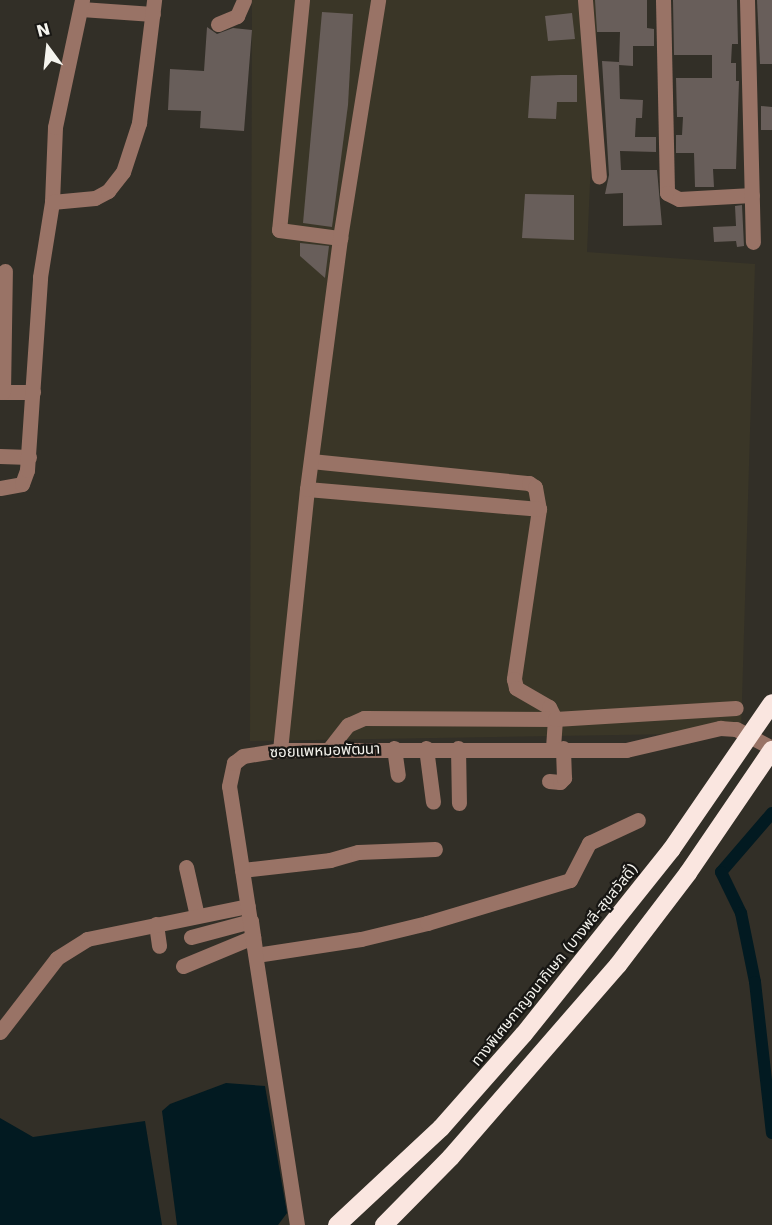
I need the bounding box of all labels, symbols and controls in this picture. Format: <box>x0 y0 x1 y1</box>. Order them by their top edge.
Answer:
north arrow <box>18 18 78 78</box>
text: N <box>34 19 52 41</box>
street label: ซอยแพหมอพัฒนา <box>270 740 380 762</box>
street label: ทางพิเศษกาญจนาภิเษก (บางพลี-สุขสวัสดิ์) <box>468 860 642 1070</box>

